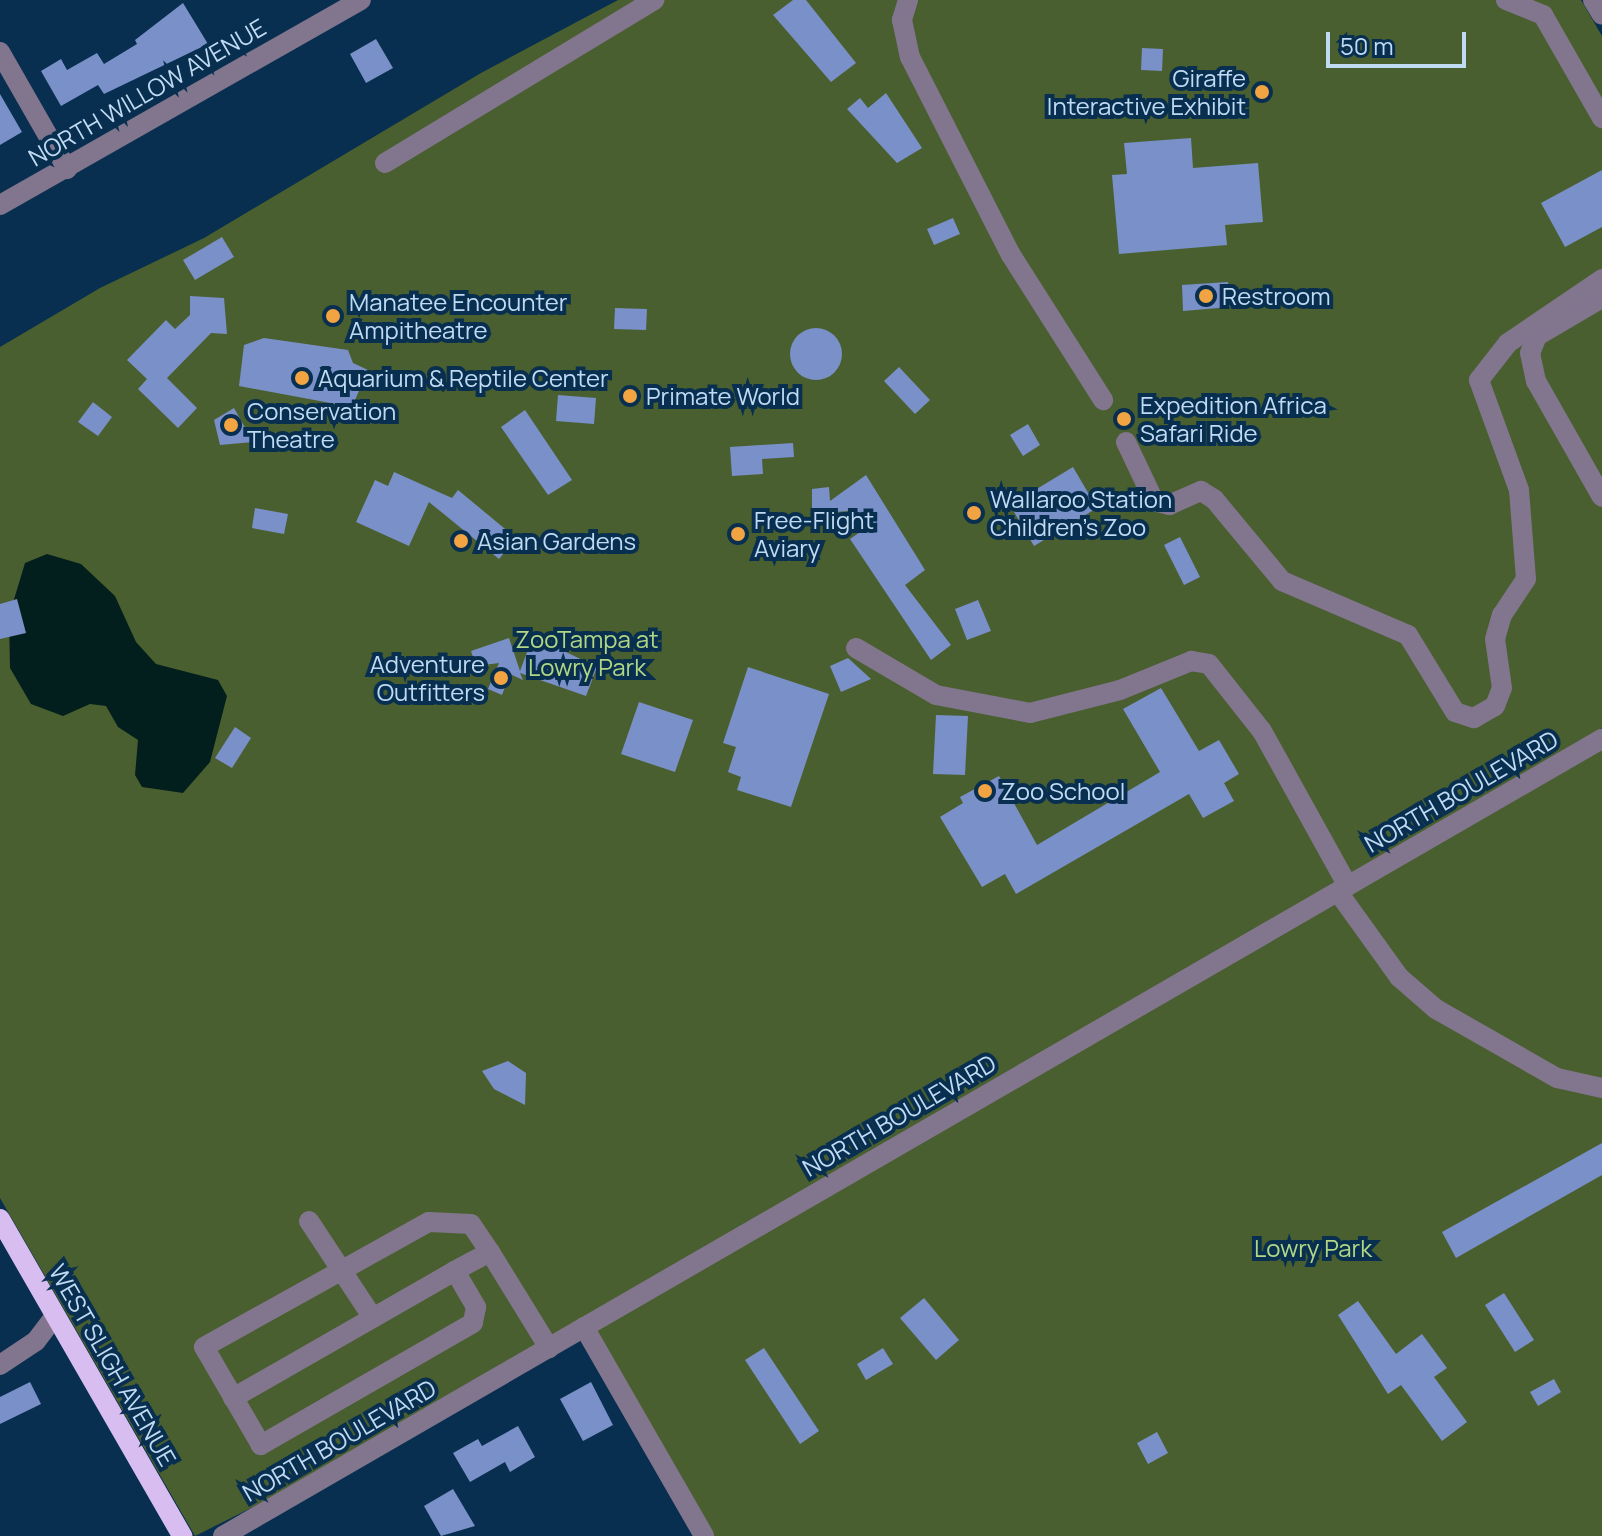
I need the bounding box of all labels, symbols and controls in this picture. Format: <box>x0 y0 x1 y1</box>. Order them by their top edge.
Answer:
street label: NORTH WILLOW AVENUE <box>23 12 271 172</box>
scale bar <box>1330 16 1470 66</box>
text: 50 m <box>1340 29 1394 62</box>
place label: Giraffe Interactive Exhibit <box>1047 64 1246 120</box>
marker: Giraffe Interactive Exhibit <box>1253 83 1271 101</box>
place label: Restroom <box>1222 282 1331 310</box>
marker: Restroom <box>1197 287 1215 305</box>
place label: Manatee Encounter Ampitheatre <box>349 288 567 344</box>
marker: Manatee Encounter Ampitheatre <box>324 307 342 325</box>
place label: Aquarium & Reptile Center <box>318 364 609 392</box>
marker: Aquarium & Reptile Center <box>293 369 311 387</box>
place label: Primate World <box>646 382 800 410</box>
marker: Primate World <box>621 387 639 405</box>
place label: Expedition Africa Safari Ride <box>1140 391 1327 447</box>
place label: Conservation Theatre <box>247 397 396 453</box>
marker: Expedition Africa Safari Ride <box>1115 410 1133 428</box>
marker: Conservation Theatre <box>222 416 240 434</box>
place label: Wallaroo Station Children's Zoo <box>990 485 1172 541</box>
marker: Wallaroo Station Children's Zoo <box>965 504 983 522</box>
place label: Free-Flight Aviary <box>754 506 874 562</box>
marker: Free-Flight Aviary <box>729 525 747 543</box>
place label: Asian Gardens <box>477 527 636 555</box>
marker: Asian Gardens <box>452 532 470 550</box>
park label: ZooTampa at Lowry Park <box>515 625 659 681</box>
place label: Adventure Outfitters <box>370 650 485 706</box>
marker: Adventure Outfitters <box>492 669 510 687</box>
street label: NORTH BOULEVARD <box>1359 724 1563 858</box>
place label: Zoo School <box>1001 777 1125 805</box>
marker: Zoo School <box>976 782 994 800</box>
street label: NORTH BOULEVARD <box>797 1048 1001 1182</box>
park label: Lowry Park <box>1254 1234 1372 1262</box>
street label: WEST SLIGH AVENUE <box>43 1259 183 1471</box>
street label: NORTH BOULEVARD <box>237 1373 441 1507</box>

